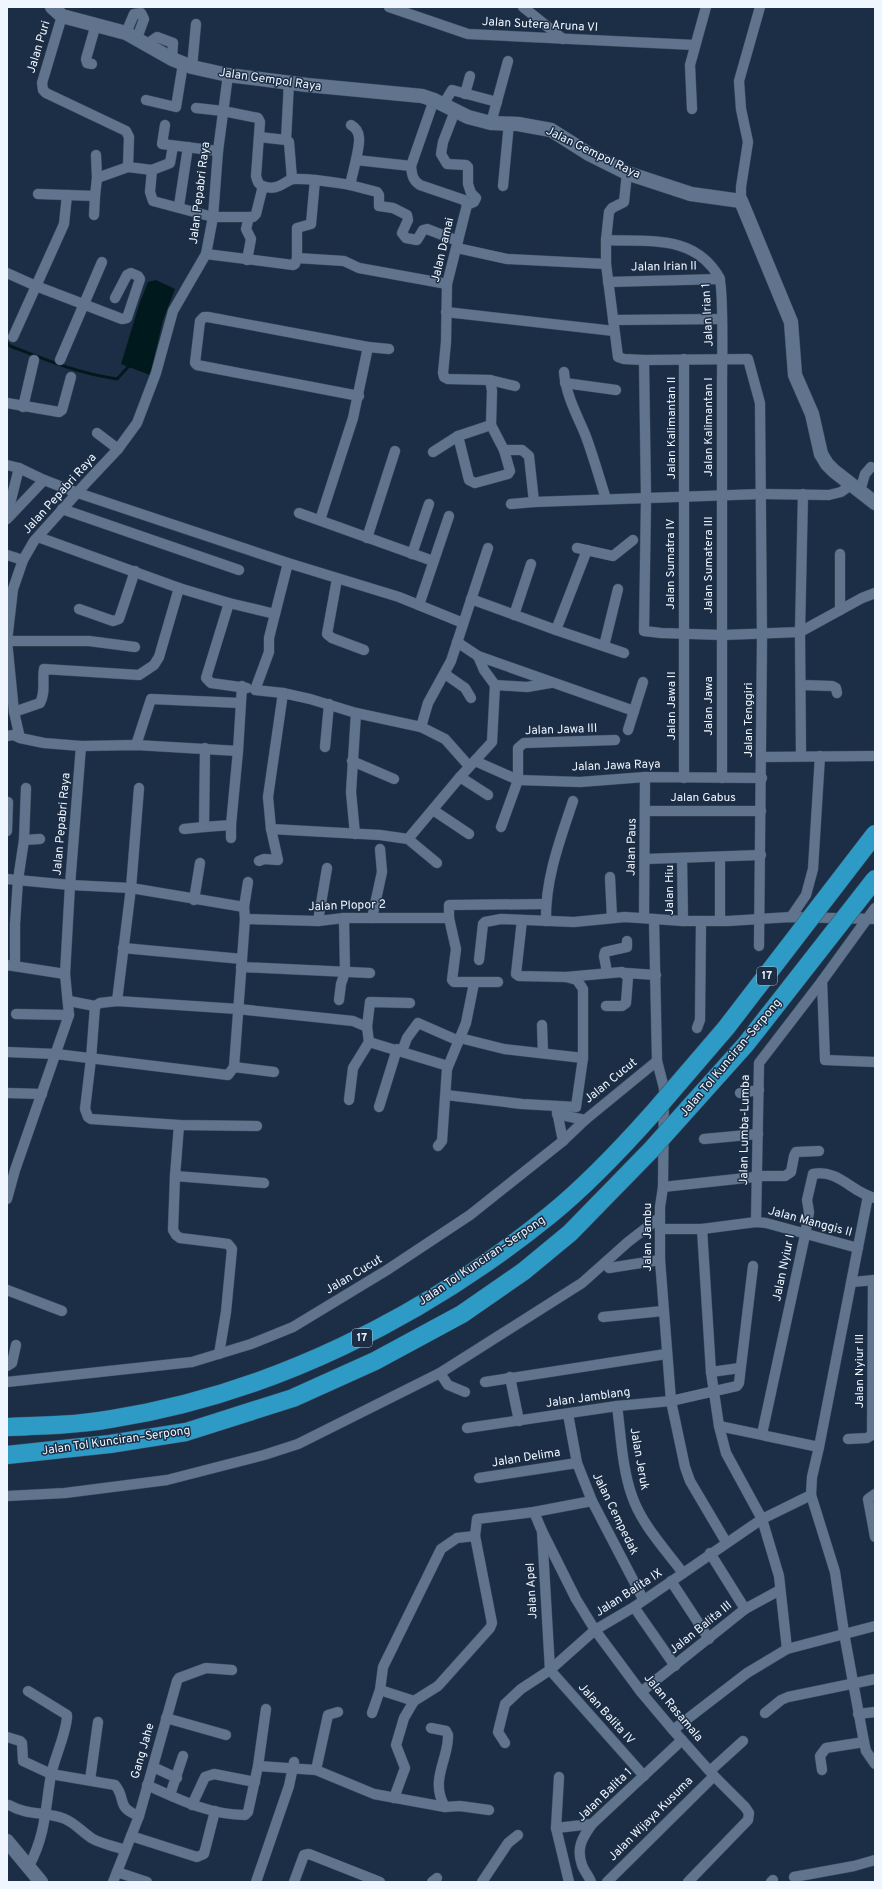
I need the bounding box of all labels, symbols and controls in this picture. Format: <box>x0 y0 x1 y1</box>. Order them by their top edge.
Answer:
street label: Jalan Sutera Aruna VI <box>482 14 598 36</box>
street label: Jalan Puri <box>23 19 55 75</box>
street label: Jalan Gempol Raya <box>218 65 322 95</box>
street label: Jalan Gempol Raya <box>543 123 643 183</box>
street label: Jalan Pepabri Raya <box>186 141 214 245</box>
street label: Jalan Damai <box>428 216 458 284</box>
street label: Jalan Irian II <box>631 258 697 276</box>
street label: Jalan Irian 1 <box>698 283 718 347</box>
street label: Jalan Kalimantan II <box>664 377 680 479</box>
street label: Jalan Kalimantan I <box>701 377 717 477</box>
street label: Jalan Pepabri Raya <box>20 450 100 538</box>
street label: Jalan Sumatera III <box>701 516 717 614</box>
street label: Jalan Sumatra IV <box>663 518 679 610</box>
street label: Jalan Jawa II <box>664 671 680 741</box>
street label: Jalan Jawa <box>701 676 717 736</box>
street label: Jalan Tenggiri <box>741 682 757 758</box>
street label: Jalan Jawa III <box>525 721 597 739</box>
street label: Jalan Jawa Raya <box>571 756 661 776</box>
street label: Jalan Pepabri Raya <box>50 772 74 876</box>
street label: Jalan Gabus <box>670 790 736 806</box>
street label: Jalan Paus <box>623 818 641 876</box>
street label: Jalan Hiu <box>662 865 678 915</box>
street label: Jalan Plopor 2 <box>308 897 386 915</box>
road number: 17 <box>757 967 777 985</box>
street label: Jalan Tol Kunciran–Serpong <box>677 995 785 1121</box>
street label: Jalan Cucut <box>581 1055 641 1107</box>
street label: Jalan Lumba-Lumba <box>736 1075 754 1185</box>
street label: Jalan Jambu <box>640 1203 656 1271</box>
street label: Jalan Manggis II <box>766 1203 854 1241</box>
street label: Jalan Tol Kunciran–Serpong <box>415 1212 549 1310</box>
street label: Jalan Nyiur I <box>769 1233 799 1303</box>
street label: Jalan Cucut <box>323 1252 385 1298</box>
road number: 17 <box>352 1329 372 1347</box>
street label: Jalan Nyiur III <box>852 1334 868 1408</box>
street label: Jalan Jamblang <box>545 1384 631 1412</box>
street label: Jalan Tol Kunciran–Serpong <box>41 1423 191 1459</box>
street label: Jalan Jeruk <box>626 1427 652 1491</box>
street label: Jalan Delima <box>491 1445 561 1471</box>
street label: Jalan Cempedak <box>588 1470 642 1558</box>
street label: Jalan Apel <box>523 1562 541 1620</box>
street label: Jalan Balita IX <box>592 1565 666 1621</box>
street label: Jalan Balita III <box>666 1598 736 1658</box>
street label: Jalan Rasamala <box>640 1671 706 1745</box>
street label: Jalan Balita IV <box>574 1680 638 1748</box>
street label: Gang Jahe <box>127 1721 159 1781</box>
street label: Jalan Balita 1 <box>574 1765 636 1825</box>
street label: Jalan Wijaya Kusuma <box>605 1773 697 1865</box>

